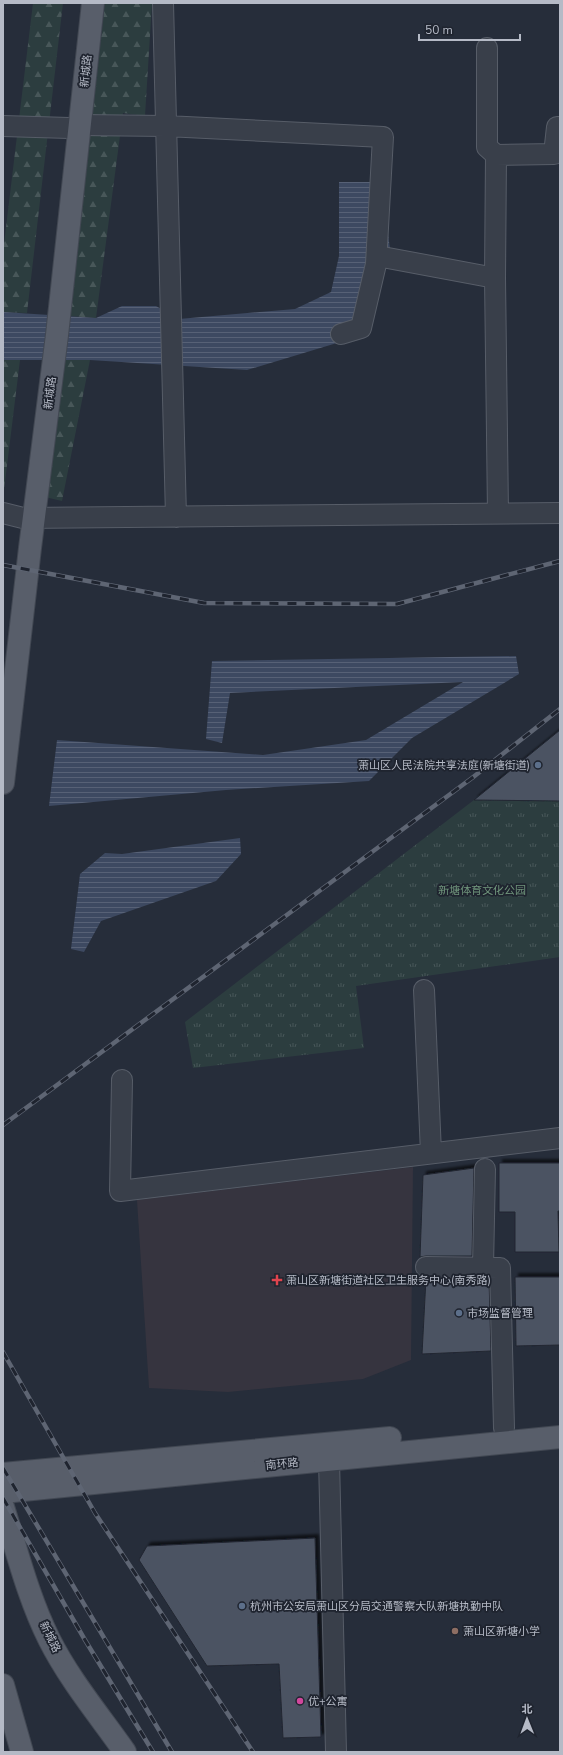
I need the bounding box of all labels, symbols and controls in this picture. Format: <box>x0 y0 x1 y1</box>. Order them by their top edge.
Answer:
scale bar <box>419 16 520 42</box>
text: 50 m <box>425 22 453 38</box>
street label: 新城路 <box>77 54 95 88</box>
street label: 新城路 <box>41 376 59 410</box>
place label: 萧山区人民法院共享法庭(新塘街道) <box>358 758 530 773</box>
marker: 萧山区人民法院共享法庭(新塘街道) <box>533 760 543 770</box>
park label: 新塘体育文化公园 <box>438 883 526 898</box>
place label: 萧山区新塘街道社区卫生服务中心(南秀路) <box>286 1273 491 1288</box>
marker: 萧山区新塘街道社区卫生服务中心(南秀路) <box>271 1274 283 1286</box>
place label: 市场监督管理 <box>467 1306 533 1321</box>
marker: 市场监督管理 <box>454 1308 464 1318</box>
street label: 南环路 <box>265 1455 299 1473</box>
place label: 杭州市公安局萧山区分局交通警察大队新塘执勤中队 <box>250 1599 503 1614</box>
marker: 杭州市公安局萧山区分局交通警察大队新塘执勤中队 <box>237 1601 247 1611</box>
street label: 新城路 <box>36 1619 64 1655</box>
place label: 萧山区新塘小学 <box>463 1624 540 1639</box>
marker: 萧山区新塘小学 <box>450 1626 460 1636</box>
place label: 优+公寓 <box>308 1694 348 1709</box>
marker: 优+公寓 <box>295 1696 305 1706</box>
north arrow <box>507 1699 547 1739</box>
text: 北 <box>521 1702 532 1717</box>

